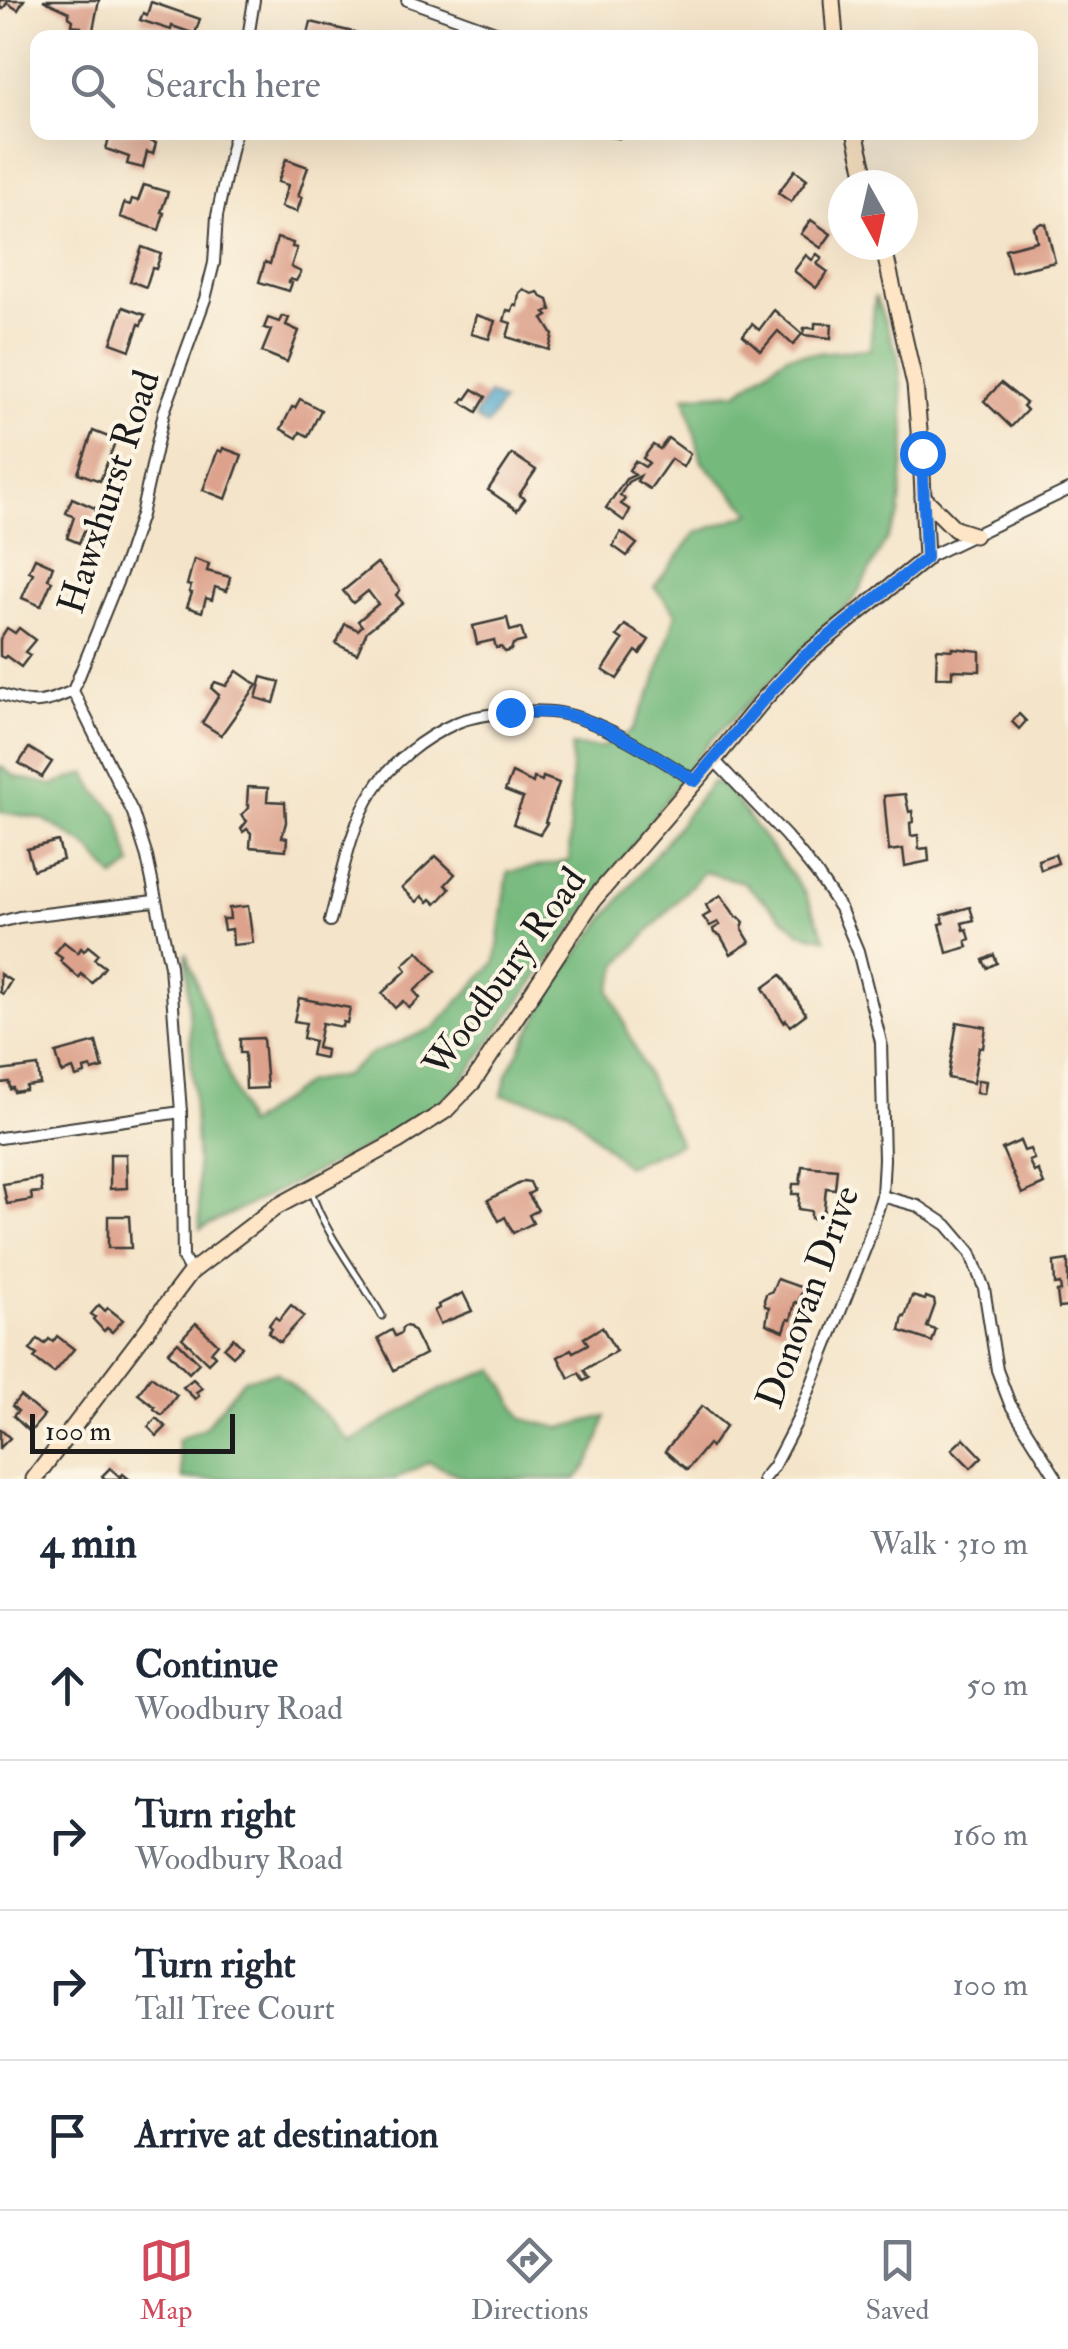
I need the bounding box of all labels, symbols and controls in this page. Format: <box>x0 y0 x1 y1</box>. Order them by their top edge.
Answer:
search box <box>30 30 1038 140</box>
icon: search <box>65 58 120 113</box>
text: Search here <box>145 61 321 109</box>
north arrow <box>828 170 918 260</box>
street label: Hawxhurst Road <box>47 364 171 620</box>
route start <box>900 431 946 477</box>
route end <box>488 690 534 736</box>
street label: Woodbury Road <box>412 858 597 1087</box>
street label: Donovan Drive <box>746 1179 870 1415</box>
scale bar <box>30 1409 235 1454</box>
text: 100 m <box>45 1414 111 1449</box>
text: 4 min <box>40 1518 137 1570</box>
text: Walk · 310 m <box>870 1524 1028 1564</box>
text: Continue <box>135 1641 278 1689</box>
icon: ahead <box>40 1658 95 1713</box>
text: 50 m <box>966 1665 1028 1705</box>
text: Woodbury Road <box>135 1689 343 1729</box>
text: Turn right <box>135 1791 296 1839</box>
icon: right <box>40 1808 95 1863</box>
text: 160 m <box>953 1815 1028 1855</box>
text: Woodbury Road <box>135 1839 343 1879</box>
text: Turn right <box>135 1941 296 1989</box>
icon: right <box>40 1958 95 2013</box>
text: 100 m <box>952 1965 1028 2005</box>
text: Tall Tree Court <box>135 1989 335 2029</box>
icon: arrive <box>40 2108 95 2163</box>
text: Arrive at destination <box>135 2111 439 2159</box>
tab: Map <box>139 2233 194 2328</box>
tab: Directions <box>471 2233 588 2328</box>
tab: Saved <box>865 2233 929 2328</box>

